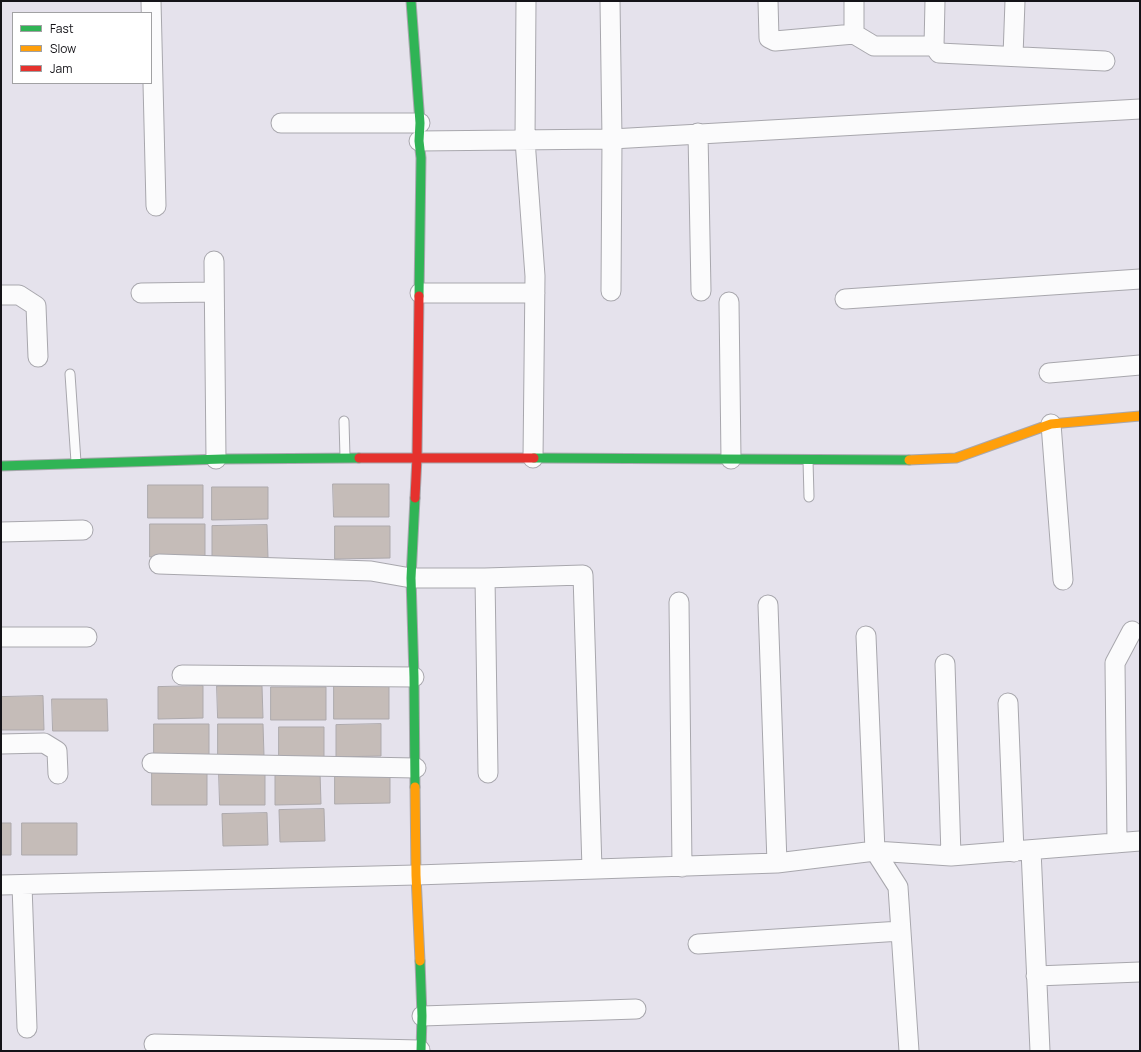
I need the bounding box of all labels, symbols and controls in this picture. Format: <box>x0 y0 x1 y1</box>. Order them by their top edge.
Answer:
legend <box>12 12 152 84</box>
text: Fast <box>50 20 74 37</box>
text: Slow <box>50 40 76 57</box>
text: Jam <box>50 60 72 77</box>

